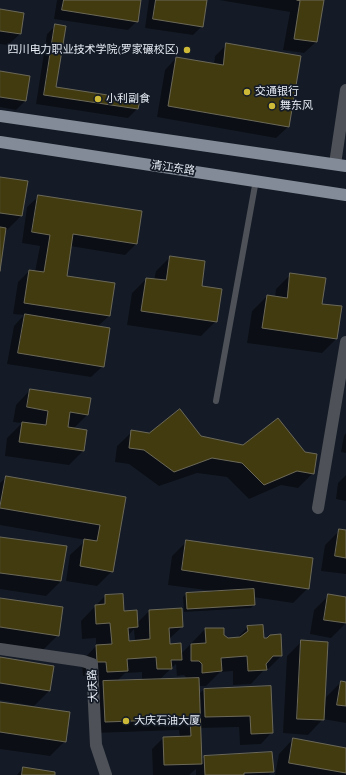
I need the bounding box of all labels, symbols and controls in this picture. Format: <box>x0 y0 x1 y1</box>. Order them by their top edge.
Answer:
place label: 四川电力职业技术学院(罗家碾校区) <box>7 43 179 57</box>
marker: 四川电力职业技术学院(罗家碾校区) <box>182 45 192 55</box>
place label: 交通银行 <box>255 85 299 99</box>
marker: 交通银行 <box>242 87 252 97</box>
place label: 小利副食 <box>106 92 150 106</box>
marker: 小利副食 <box>93 94 103 104</box>
place label: 舞东风 <box>280 99 313 113</box>
marker: 舞东风 <box>267 101 277 111</box>
street label: 清江东路 <box>150 158 196 178</box>
street label: 大庆路 <box>86 669 100 703</box>
place label: 大庆石油大厦 <box>134 714 200 728</box>
marker: 大庆石油大厦 <box>121 716 131 726</box>

